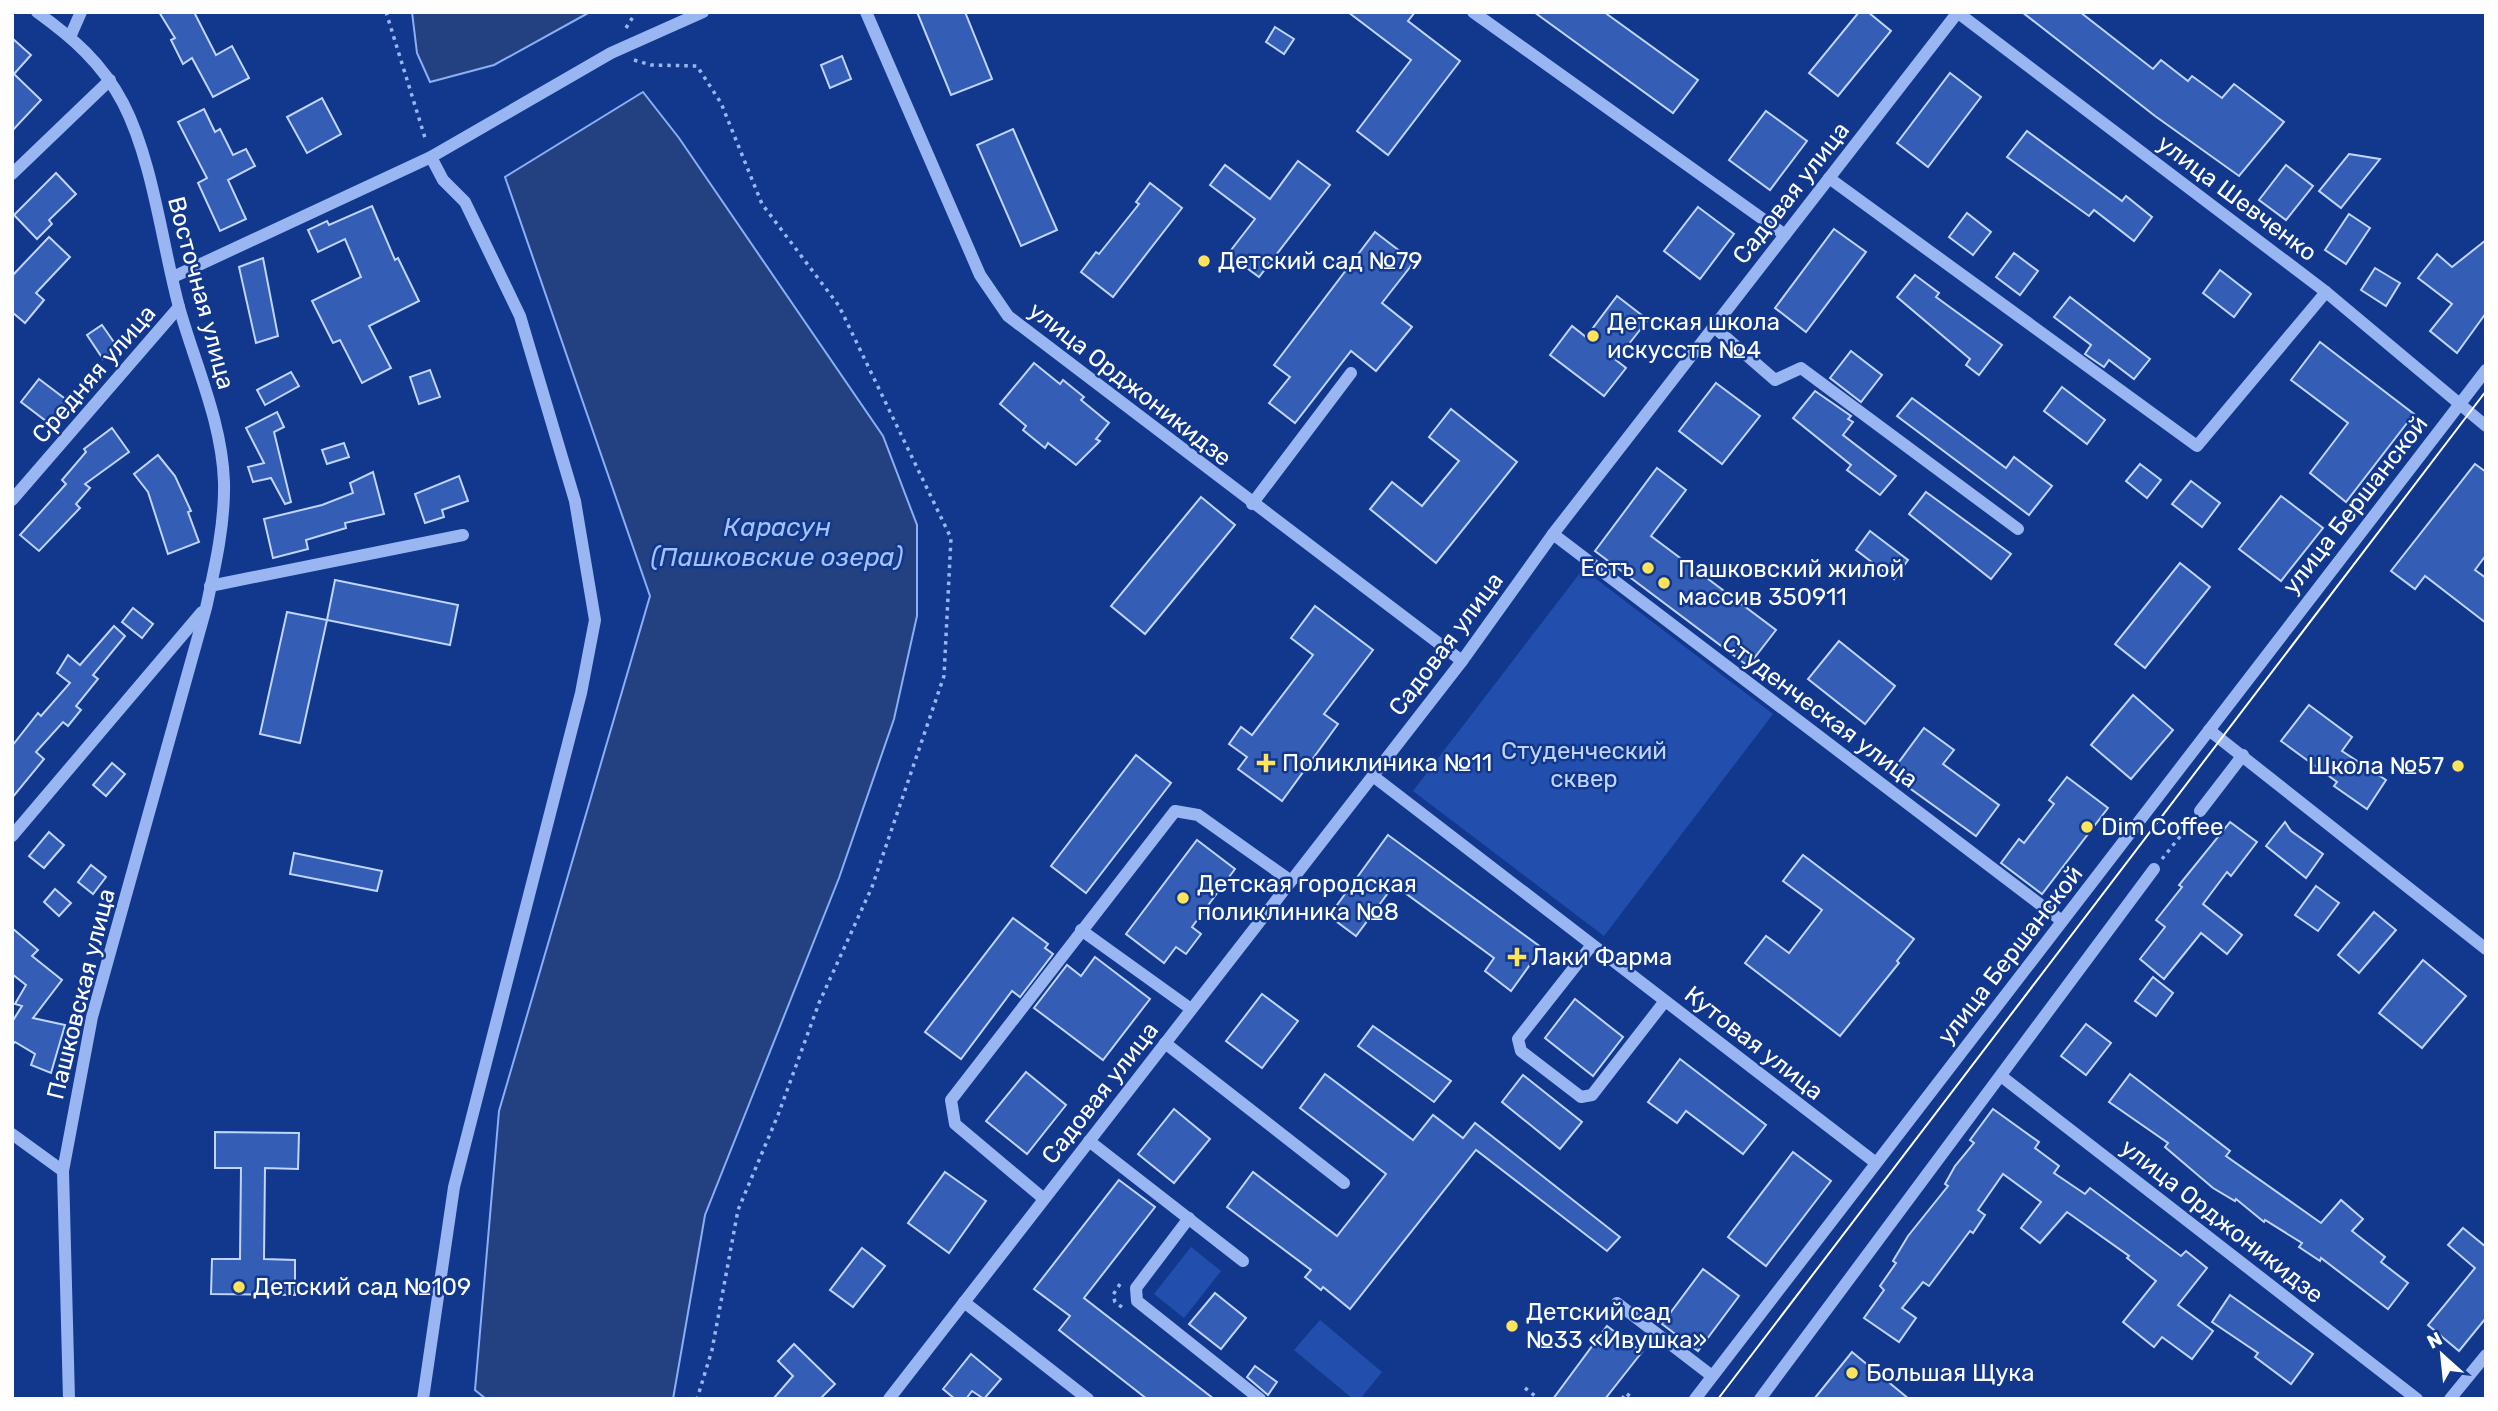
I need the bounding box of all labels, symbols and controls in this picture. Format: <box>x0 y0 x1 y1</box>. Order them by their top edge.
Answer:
street label: Садовая улица <box>1727 117 1855 269</box>
street label: улица Шевченко <box>2152 129 2322 267</box>
street label: Восточная улица <box>162 194 240 392</box>
place label: Детский сад №79 <box>1218 247 1423 275</box>
marker: Детский сад №79 <box>1196 253 1212 269</box>
street label: улица Орджоникидзе <box>1023 296 1237 472</box>
street label: Средняя улица <box>26 299 162 449</box>
place label: Детская школа искусств №4 <box>1607 308 1780 364</box>
marker: Детская школа искусств №4 <box>1585 328 1601 344</box>
street label: улица Бершанской <box>2277 410 2433 600</box>
water label: Карасун (Пашковские озера) <box>651 512 904 573</box>
place label: Естъ <box>1580 554 1634 582</box>
place label: Пашковский жилой массив 350911 <box>1678 555 1904 611</box>
marker: Естъ <box>1640 560 1656 576</box>
street label: Садовая улица <box>1383 567 1509 721</box>
marker: Пашковский жилой массив 350911 <box>1656 575 1672 591</box>
street label: Студенческая улица <box>1717 628 1923 794</box>
park label: Студенческий сквер <box>1501 737 1667 793</box>
place label: Поликлиника №11 <box>1282 749 1492 777</box>
place label: Школа №57 <box>2308 752 2444 780</box>
marker: Поликлиника №11 <box>1256 753 1276 773</box>
marker: Школа №57 <box>2450 758 2466 774</box>
place label: Dim Coffee <box>2101 813 2223 841</box>
marker: Dim Coffee <box>2079 819 2095 835</box>
street label: улица Бершанской <box>1932 860 2088 1050</box>
place label: Детская городская поликлиника №8 <box>1197 870 1417 926</box>
street label: Пашковская улица <box>41 886 121 1102</box>
marker: Детская городская поликлиника №8 <box>1175 890 1191 906</box>
place label: Лаки Фарма <box>1531 943 1672 971</box>
marker: Лаки Фарма <box>1509 949 1525 965</box>
street label: Кутовая улица <box>1679 980 1829 1106</box>
street label: Садовая улица <box>1036 1017 1164 1169</box>
street label: улица Орджоникидзе <box>2115 1133 2329 1309</box>
place label: Детский сад №109 <box>253 1273 471 1301</box>
marker: Детский сад №109 <box>231 1279 247 1295</box>
place label: Детский сад №33 «Ивушка» <box>1526 1298 1707 1354</box>
marker: Детский сад №33 «Ивушка» <box>1504 1318 1520 1334</box>
north arrow <box>2407 1320 2477 1390</box>
text: N <box>2423 1327 2446 1354</box>
place label: Большая Щука <box>1866 1359 2034 1387</box>
marker: Большая Щука <box>1844 1365 1860 1381</box>

